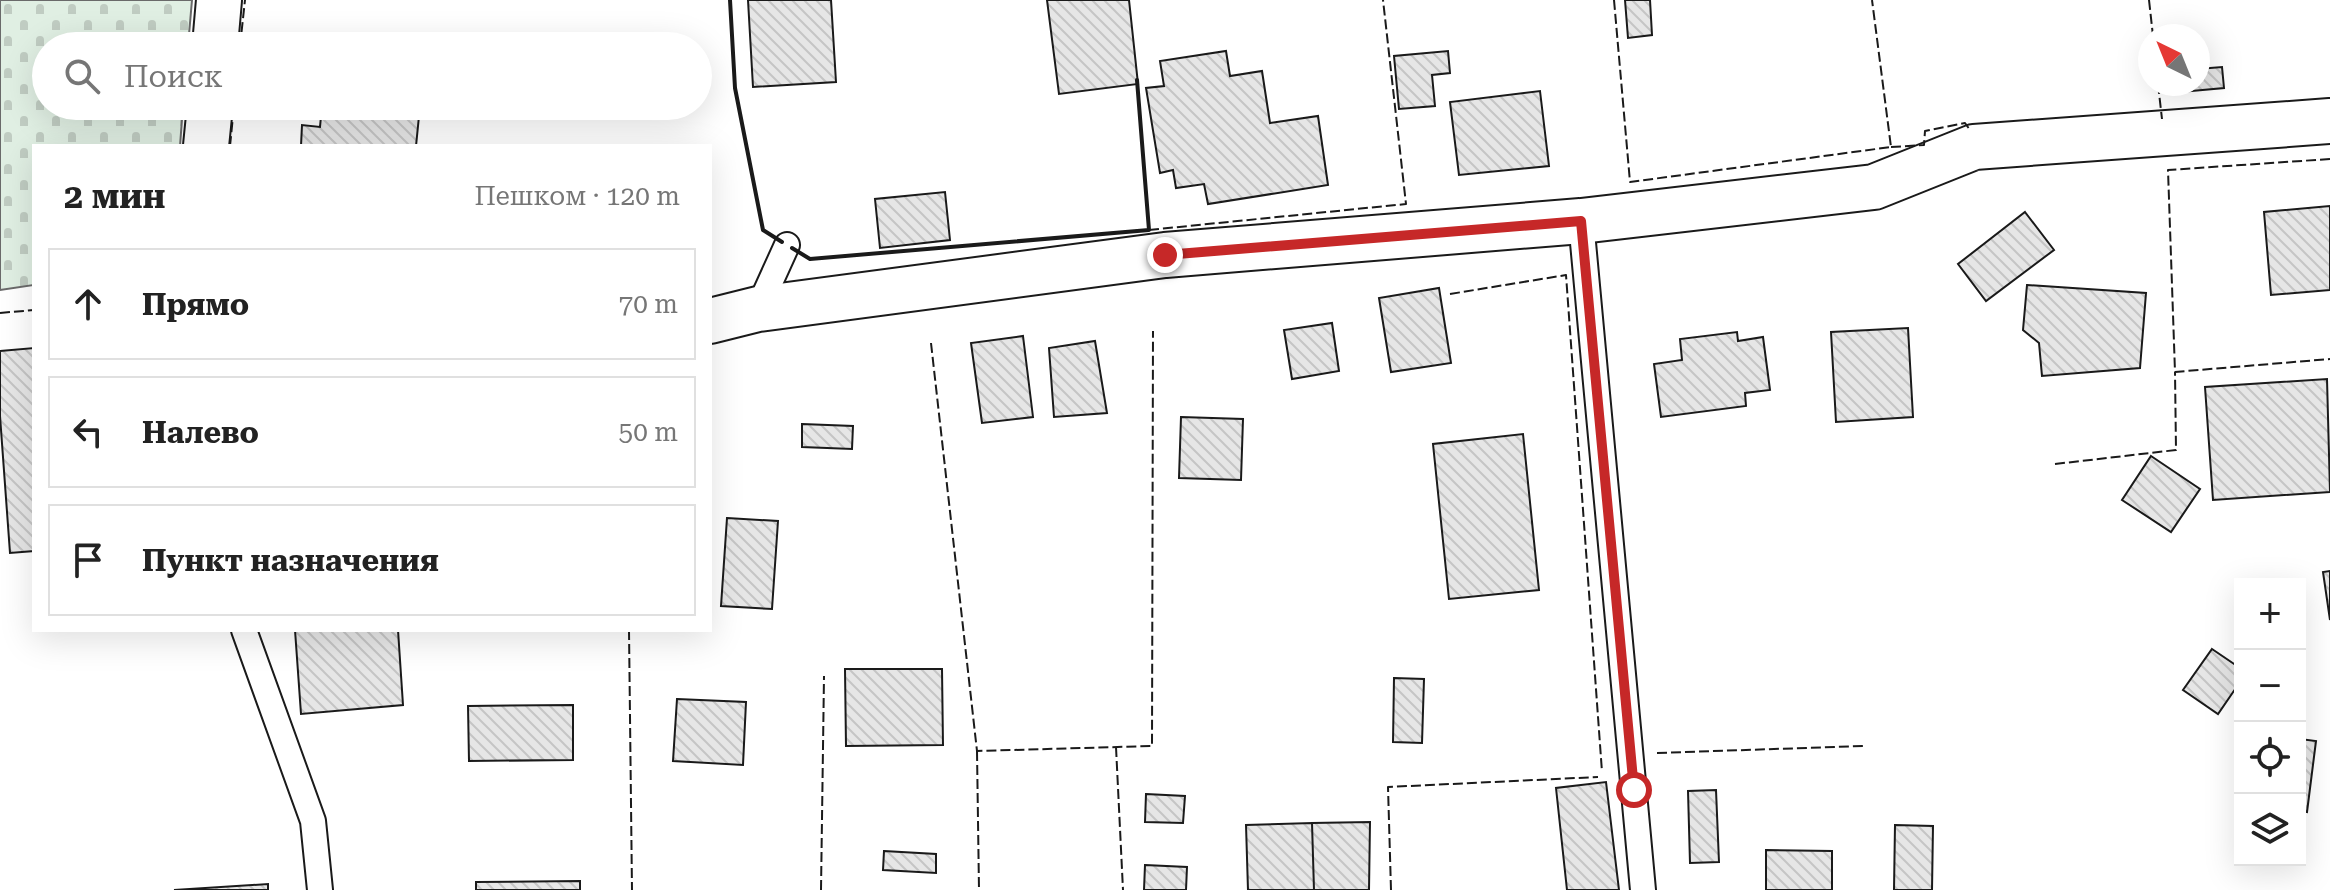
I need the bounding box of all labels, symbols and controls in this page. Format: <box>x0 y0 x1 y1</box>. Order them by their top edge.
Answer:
north arrow <box>2138 24 2210 96</box>
search box <box>32 32 712 120</box>
icon: search <box>60 54 104 98</box>
text: Поиск <box>124 59 223 94</box>
text: 2 мин <box>64 176 166 216</box>
text: Пешком · 120 m <box>474 181 680 211</box>
route end <box>1147 237 1183 273</box>
icon: ahead <box>66 282 110 326</box>
text: Прямо <box>142 287 249 322</box>
text: 70 m <box>619 289 678 319</box>
icon: left <box>66 410 110 454</box>
text: Налево <box>142 415 259 450</box>
text: 50 m <box>619 417 678 447</box>
icon: arrive <box>66 538 110 582</box>
text: Пункт назначения <box>142 543 439 578</box>
map controls <box>2234 578 2306 866</box>
button: + <box>2234 578 2306 650</box>
button: − <box>2234 650 2306 722</box>
button: locate <box>2234 722 2306 794</box>
route start <box>1616 772 1652 808</box>
button: layers <box>2234 794 2306 866</box>

